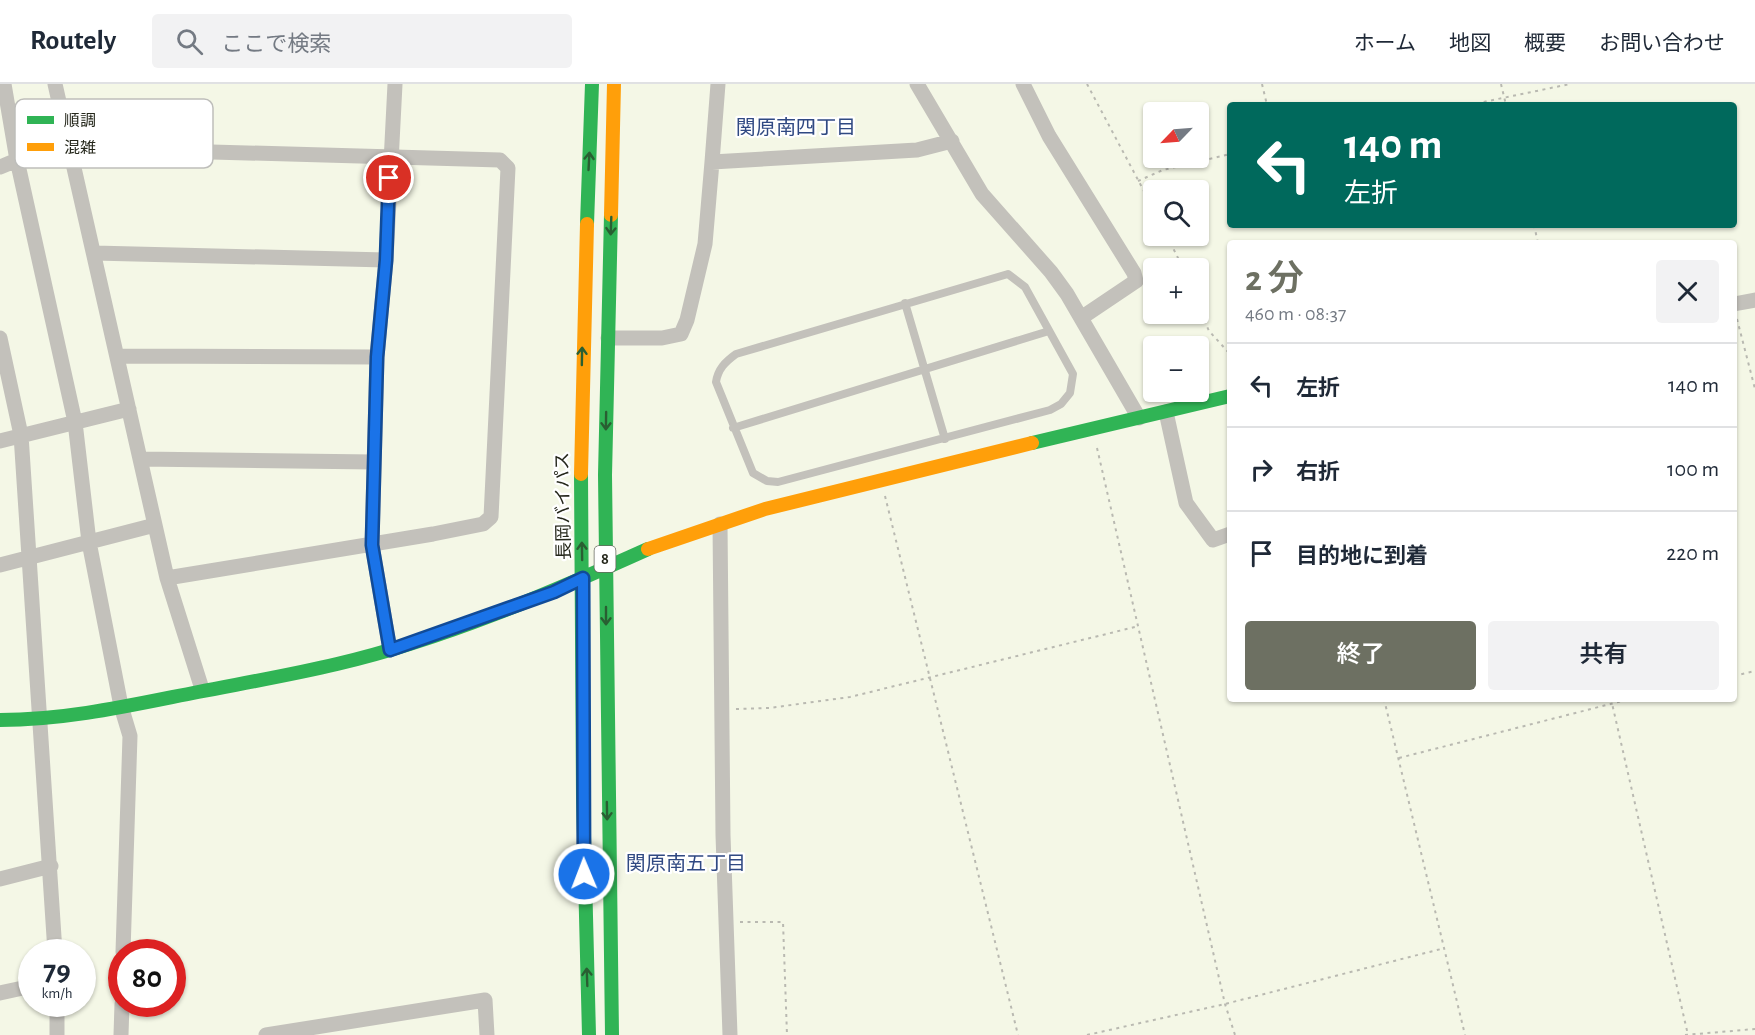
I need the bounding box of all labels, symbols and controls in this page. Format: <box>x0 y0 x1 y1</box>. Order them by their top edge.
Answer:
search box <box>152 14 572 68</box>
icon: search <box>173 25 206 58</box>
text: Routely <box>30 27 116 55</box>
text: ここで検索 <box>221 33 331 55</box>
text: ホーム <box>1354 33 1416 54</box>
text: 地図 <box>1449 33 1491 54</box>
text: 概要 <box>1524 33 1566 54</box>
text: お問い合わせ <box>1599 33 1725 54</box>
legend <box>15 99 213 168</box>
north arrow <box>1143 102 1209 168</box>
map controls <box>1143 102 1209 402</box>
text: 順調 <box>64 113 96 129</box>
district label: 関原南四丁目 <box>736 117 856 138</box>
text: 140 m <box>1344 124 1442 166</box>
icon: left <box>1245 126 1323 204</box>
text: 混雑 <box>64 139 96 156</box>
one-way arrow <box>583 151 594 171</box>
pin <box>363 152 414 203</box>
icon: arrive <box>372 161 405 194</box>
button: search <box>1143 180 1209 246</box>
text: 左折 <box>1344 180 1398 207</box>
one-way arrow <box>605 216 617 236</box>
button: + <box>1143 258 1209 324</box>
button: close <box>1656 260 1719 323</box>
text: 2 分 <box>1245 261 1303 297</box>
text: 460 m · 08:37 <box>1245 304 1346 324</box>
button: − <box>1143 336 1209 402</box>
one-way arrow <box>576 346 588 366</box>
icon: left <box>1245 369 1278 402</box>
text: 140 m <box>1668 374 1719 396</box>
text: 左折 <box>1296 377 1340 399</box>
one-way arrow <box>600 411 612 431</box>
street label: 長岡バイパス <box>553 452 574 560</box>
icon: right <box>1245 453 1278 486</box>
text: 100 m <box>1667 458 1719 480</box>
text: 右折 <box>1296 461 1340 483</box>
icon: arrive <box>1245 537 1278 570</box>
one-way arrow <box>576 541 588 561</box>
text: 220 m <box>1666 542 1719 564</box>
text: 目的地に到着 <box>1296 545 1428 567</box>
road number: 8 <box>594 546 616 572</box>
one-way arrow <box>600 606 612 626</box>
button: 終了 <box>1245 621 1476 690</box>
button: 共有 <box>1488 621 1719 690</box>
one-way arrow <box>602 801 613 821</box>
position arrow <box>552 842 616 906</box>
district label: 関原南五丁目 <box>626 853 746 874</box>
speed limit sign: 80 <box>108 939 186 1017</box>
text: 79 <box>43 956 71 986</box>
one-way arrow <box>581 967 592 987</box>
text: km/h <box>42 986 72 1001</box>

